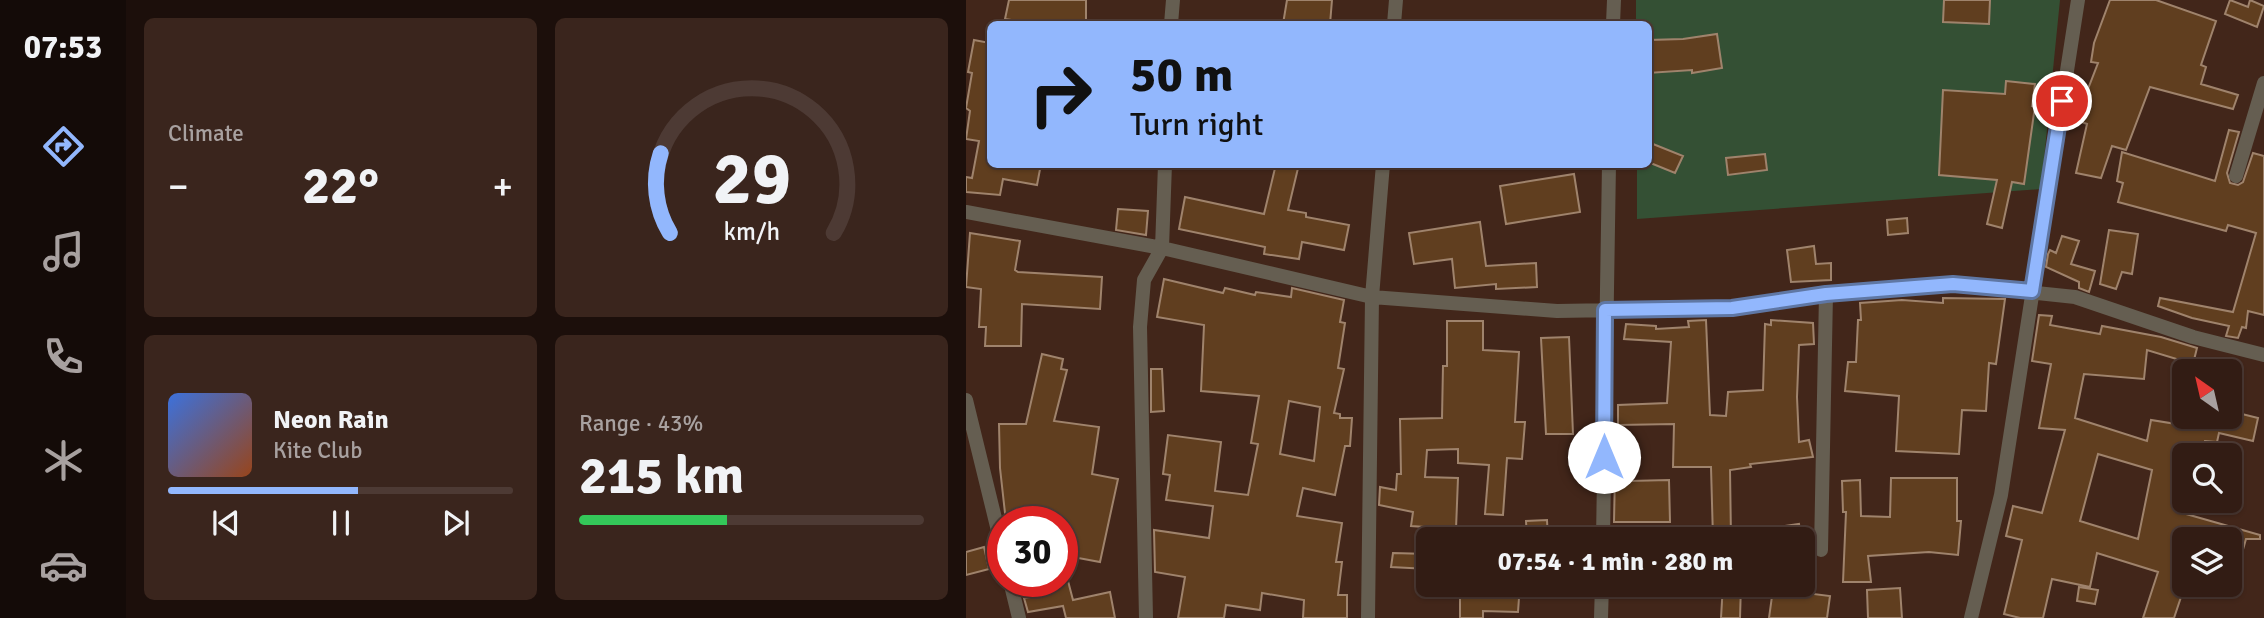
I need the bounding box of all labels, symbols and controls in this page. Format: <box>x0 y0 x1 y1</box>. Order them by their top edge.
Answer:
text: 07:53 <box>24 28 102 67</box>
text: 50 m <box>1130 45 1233 105</box>
icon: right <box>1015 49 1106 140</box>
pin <box>2032 71 2092 131</box>
icon: arrive <box>2043 82 2081 120</box>
text: Turn right <box>1130 105 1263 144</box>
text: Climate <box>168 119 244 148</box>
icon: directions <box>39 122 88 171</box>
text: 29 <box>712 136 791 225</box>
text: 22° <box>302 154 379 218</box>
text: − <box>168 163 189 210</box>
text: + <box>492 163 513 210</box>
text: km/h <box>723 216 780 247</box>
icon: music <box>39 227 88 276</box>
icon: phone <box>39 332 88 381</box>
north arrow <box>2172 359 2242 429</box>
map controls <box>2172 359 2242 597</box>
text: Neon Rain <box>273 404 389 436</box>
text: Range · 43% <box>579 409 703 438</box>
position arrow <box>1567 420 1641 494</box>
icon: climate <box>39 436 88 485</box>
text: Kite Club <box>273 436 362 465</box>
button: search <box>2172 443 2242 513</box>
text: 215 km <box>579 444 744 508</box>
icon: previous <box>207 504 245 542</box>
icon: pause <box>322 504 360 542</box>
icon: next <box>437 504 475 542</box>
speed limit sign: 30 <box>987 506 1078 597</box>
button: layers <box>2172 527 2242 597</box>
icon: car <box>39 541 88 590</box>
text: 07:54 · 1 min · 280 m <box>1498 546 1733 578</box>

